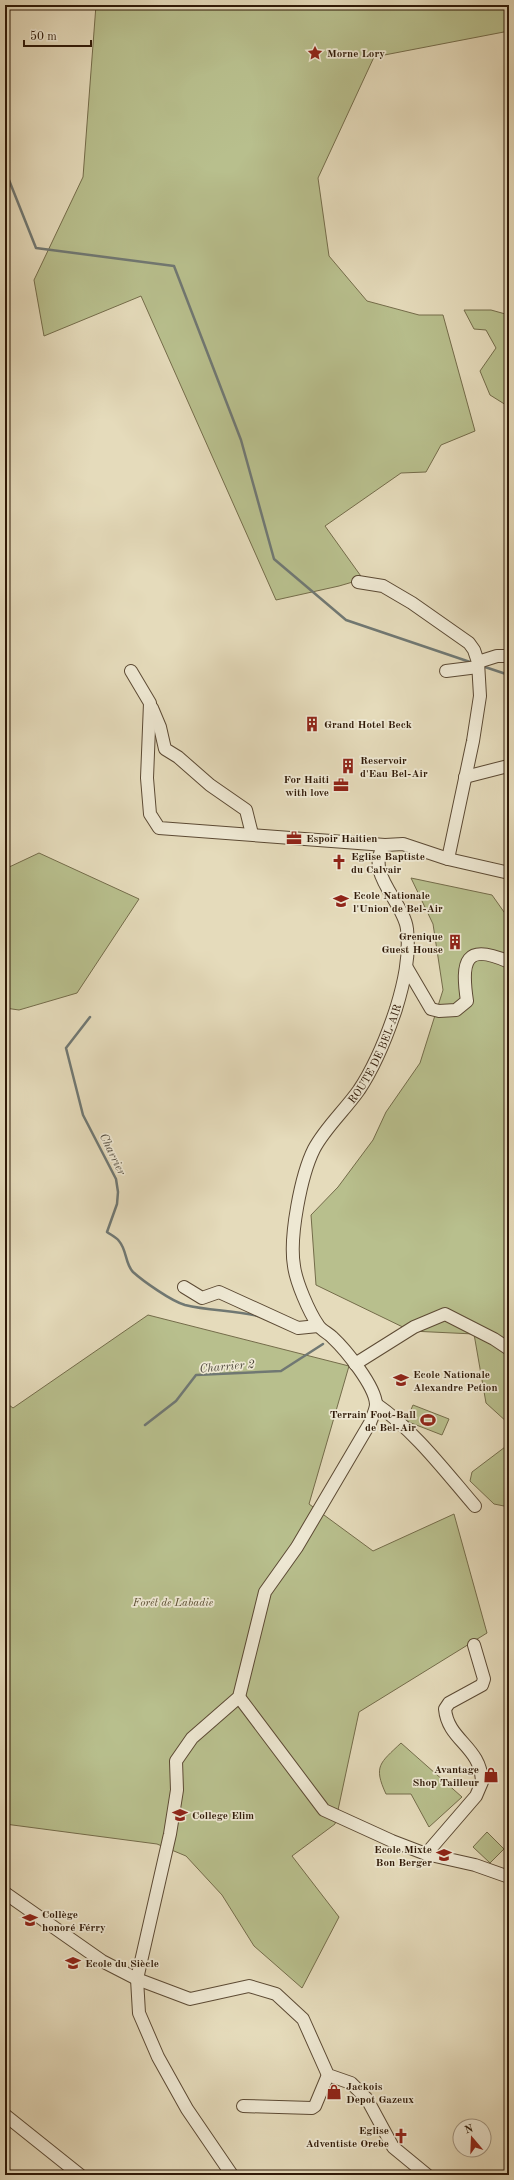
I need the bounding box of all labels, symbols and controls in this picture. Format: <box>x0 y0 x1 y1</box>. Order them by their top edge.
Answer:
scale bar <box>24 22 91 48</box>
text: 50 m <box>30 30 57 43</box>
place icon: Morne Lory <box>306 44 324 62</box>
place label: Morne Lory <box>327 49 385 60</box>
building icon: Grand Hotel Beck <box>303 715 321 733</box>
place label: Grand Hotel Beck <box>324 720 412 731</box>
place label: Reservoir d'Eau Bel-Air <box>360 756 428 780</box>
building icon: Reservoir d'Eau Bel-Air <box>339 757 357 775</box>
place label: For Haiti with love <box>284 775 329 799</box>
office icon: For Haiti with love <box>332 776 350 794</box>
office icon: Espoir Haitien <box>285 829 303 847</box>
place label: Espoir Haitien <box>306 834 377 845</box>
place label: Eglise Baptiste du Calvair <box>351 852 425 876</box>
church icon: Eglise Baptiste du Calvair <box>330 853 348 871</box>
place label: Ecole Nationale l'Union de Bel-Air <box>353 891 443 915</box>
school or university icon: Ecole Nationale l'Union de Bel-Air <box>332 892 350 910</box>
place label: Grenique Guest House <box>381 932 443 956</box>
building icon: Grenique Guest House <box>446 933 464 951</box>
street label: ROUTE DE BEL-AIR <box>347 1003 404 1106</box>
water label: Charrier <box>97 1132 128 1178</box>
water label: Charrier 2 <box>199 1359 255 1375</box>
place label: Ecole Nationale Alexandre Petion <box>413 1370 498 1394</box>
school or university icon: Ecole Nationale Alexandre Petion <box>392 1371 410 1389</box>
place label: Terrain Foot-Ball de Bel-Air <box>330 1410 417 1434</box>
sports icon: Terrain Foot-Ball de Bel-Air <box>419 1411 437 1429</box>
park label: Forêt de Labadie <box>132 1598 214 1609</box>
place label: Avantage Shop Tailleur <box>412 1765 479 1789</box>
shop icon: Avantage Shop Tailleur <box>482 1766 500 1784</box>
school or university icon: College Elim <box>171 1806 189 1824</box>
place label: College Elim <box>192 1811 254 1822</box>
place label: Ecole Mixte Bon Berger <box>374 1845 432 1869</box>
school or university icon: Ecole Mixte Bon Berger <box>435 1846 453 1864</box>
place label: Collège honoré Férry <box>42 1910 106 1934</box>
school or university icon: Collège honoré Férry <box>21 1911 39 1929</box>
school or university icon: Ecole du Siècle <box>64 1954 82 1972</box>
place label: Ecole du Siècle <box>85 1959 159 1970</box>
place label: Jackois Depot Gazeux <box>346 2082 414 2106</box>
shop icon: Jackois Depot Gazeux <box>325 2083 343 2101</box>
north arrow <box>452 2118 492 2158</box>
text: N <box>463 2123 476 2137</box>
place label: Eglise Adventiste Orebe <box>306 2126 389 2150</box>
church icon: Eglise Adventiste Orebe <box>392 2127 410 2145</box>

